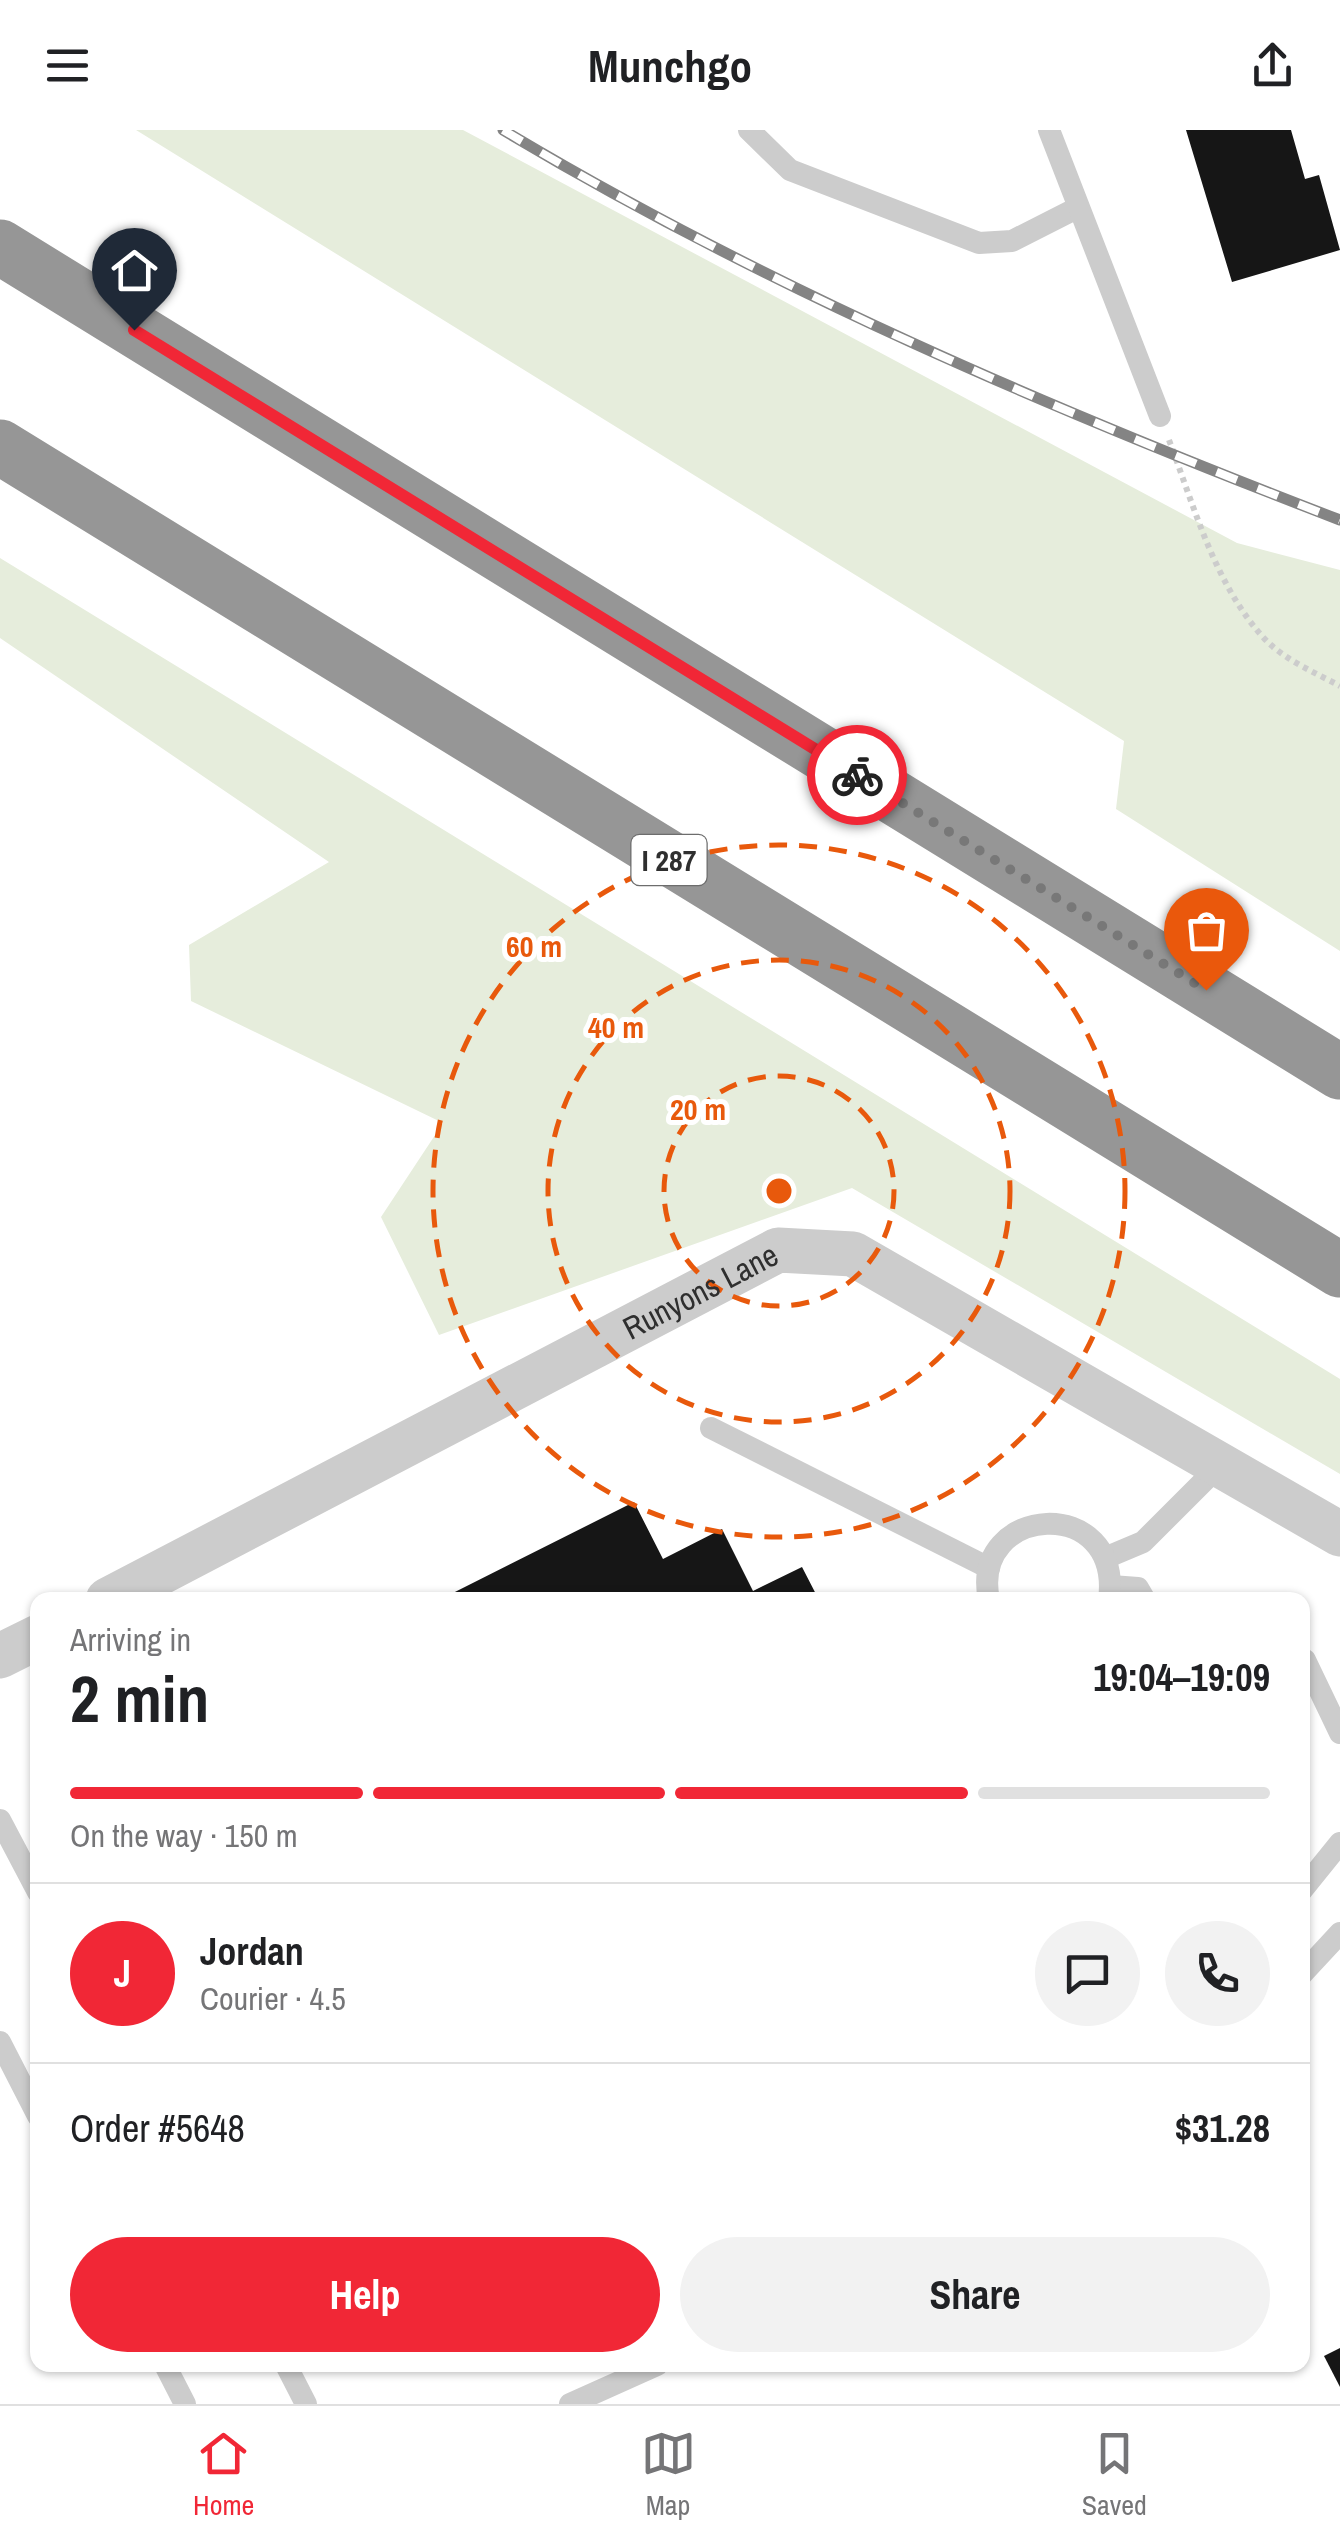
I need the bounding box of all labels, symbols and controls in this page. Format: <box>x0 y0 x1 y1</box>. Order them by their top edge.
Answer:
text: Munchgo <box>588 35 752 96</box>
icon: menu <box>40 38 95 93</box>
icon: share <box>1245 38 1300 93</box>
pin <box>92 228 177 331</box>
icon: home <box>107 243 162 298</box>
courier <box>807 725 907 825</box>
icon: bike <box>830 748 885 803</box>
road number: I 287 <box>632 835 706 885</box>
pin <box>1164 888 1249 991</box>
icon: bag <box>1179 903 1234 958</box>
text: 60 m <box>506 926 562 966</box>
text: 40 m <box>588 1007 644 1047</box>
text: 20 m <box>670 1089 726 1129</box>
centre of rings <box>761 1173 797 1209</box>
street label: Runyons Lane <box>615 1232 785 1349</box>
text: Arriving in <box>70 1618 191 1661</box>
text: 19:04–19:09 <box>1093 1652 1270 1703</box>
text: 2 min <box>70 1655 209 1742</box>
text: On the way · 150 m <box>70 1814 298 1857</box>
button: chat <box>1035 1921 1140 2026</box>
button: phone <box>1165 1921 1270 2026</box>
text: Jordan <box>200 1926 304 1977</box>
text: J <box>114 1948 131 1999</box>
text: Courier · 4.5 <box>200 1977 346 2020</box>
text: Order #5648 <box>70 2103 245 2154</box>
text: $31.28 <box>1175 2103 1270 2154</box>
button: Help <box>70 2237 660 2352</box>
button: Share <box>680 2237 1270 2352</box>
tab: Home <box>193 2426 254 2524</box>
tab: Map <box>641 2426 696 2524</box>
tab: Saved <box>1082 2426 1147 2524</box>

